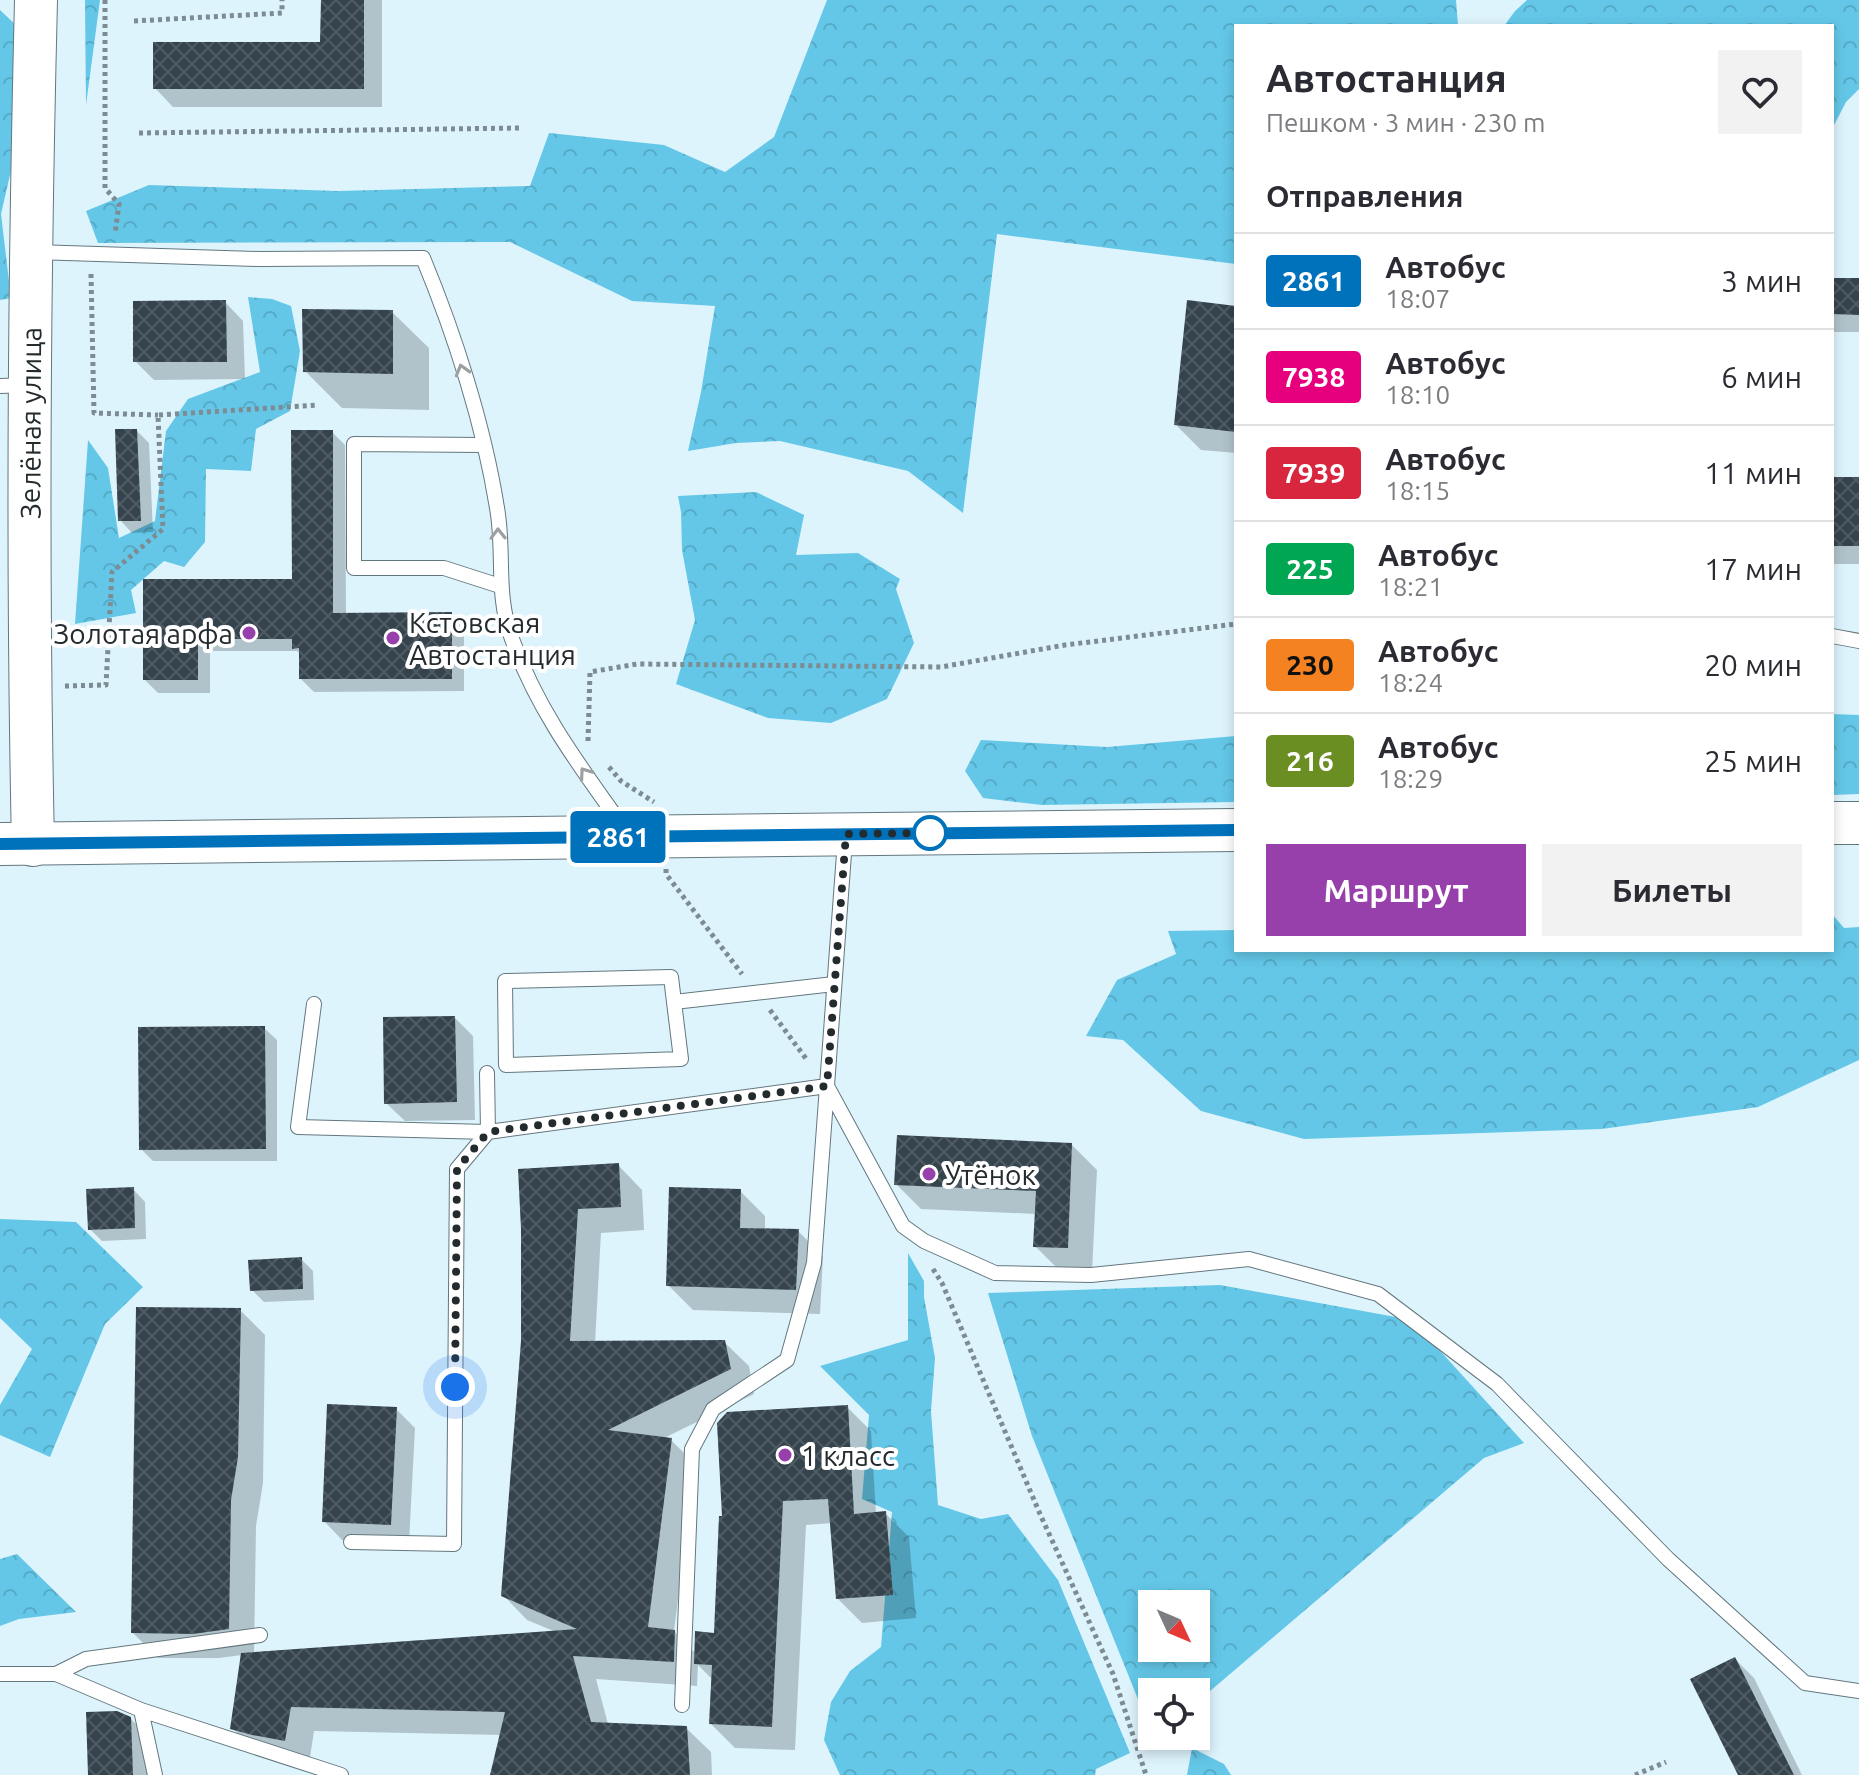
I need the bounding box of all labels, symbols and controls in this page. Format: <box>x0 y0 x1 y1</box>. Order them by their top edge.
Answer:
button: heart <box>1718 50 1802 134</box>
text: Автостанция <box>1266 57 1507 99</box>
text: Пешком · 3 мин · 230 m <box>1266 108 1545 137</box>
text: Отправления <box>1266 179 1463 213</box>
text: Автобус <box>1385 250 1506 284</box>
text: 3 мин <box>1721 264 1802 298</box>
text: 2861 <box>1282 265 1345 296</box>
text: 18:07 <box>1385 284 1450 313</box>
street label: Зелёная улица <box>14 327 46 519</box>
text: Автобус <box>1385 346 1506 380</box>
text: 6 мин <box>1721 360 1802 394</box>
text: 7938 <box>1282 361 1345 392</box>
one-way arrow <box>455 364 471 378</box>
text: 18:10 <box>1385 380 1450 409</box>
text: Автобус <box>1385 442 1506 476</box>
text: 11 мин <box>1704 456 1802 490</box>
text: 7939 <box>1282 457 1345 488</box>
text: 18:15 <box>1385 476 1450 505</box>
one-way arrow <box>490 527 507 540</box>
text: Автобус <box>1378 538 1498 572</box>
text: 17 мин <box>1704 552 1802 586</box>
text: 225 <box>1286 553 1334 584</box>
text: 18:21 <box>1378 572 1443 601</box>
place label: Кстовская Автостанция <box>409 607 576 670</box>
place label: Золотая арфа <box>53 618 233 649</box>
marker: Золотая арфа <box>240 624 258 642</box>
marker: Кстовская Автостанция <box>384 629 402 647</box>
text: Автобус <box>1378 634 1498 668</box>
text: 20 мин <box>1704 648 1802 682</box>
text: 230 <box>1286 649 1334 680</box>
text: 18:24 <box>1378 668 1443 697</box>
text: Автобус <box>1378 730 1498 764</box>
text: 25 мин <box>1704 744 1802 778</box>
text: 216 <box>1286 745 1334 776</box>
text: 18:29 <box>1378 764 1443 793</box>
one-way arrow <box>580 768 595 782</box>
line badge: 2861 <box>562 811 674 863</box>
unlabelled marker <box>913 816 947 850</box>
text: 2861 <box>586 821 650 852</box>
button: Маршрут <box>1266 844 1526 936</box>
button: Билеты <box>1542 844 1802 936</box>
place label: Утёнок <box>945 1159 1036 1190</box>
marker: Утёнок <box>920 1165 938 1183</box>
your location <box>435 1367 475 1407</box>
place label: 1 класс <box>801 1440 895 1471</box>
marker: 1 класс <box>776 1446 794 1464</box>
north arrow <box>1138 1590 1210 1662</box>
map controls <box>1138 1590 1210 1750</box>
button: locate <box>1138 1678 1210 1750</box>

